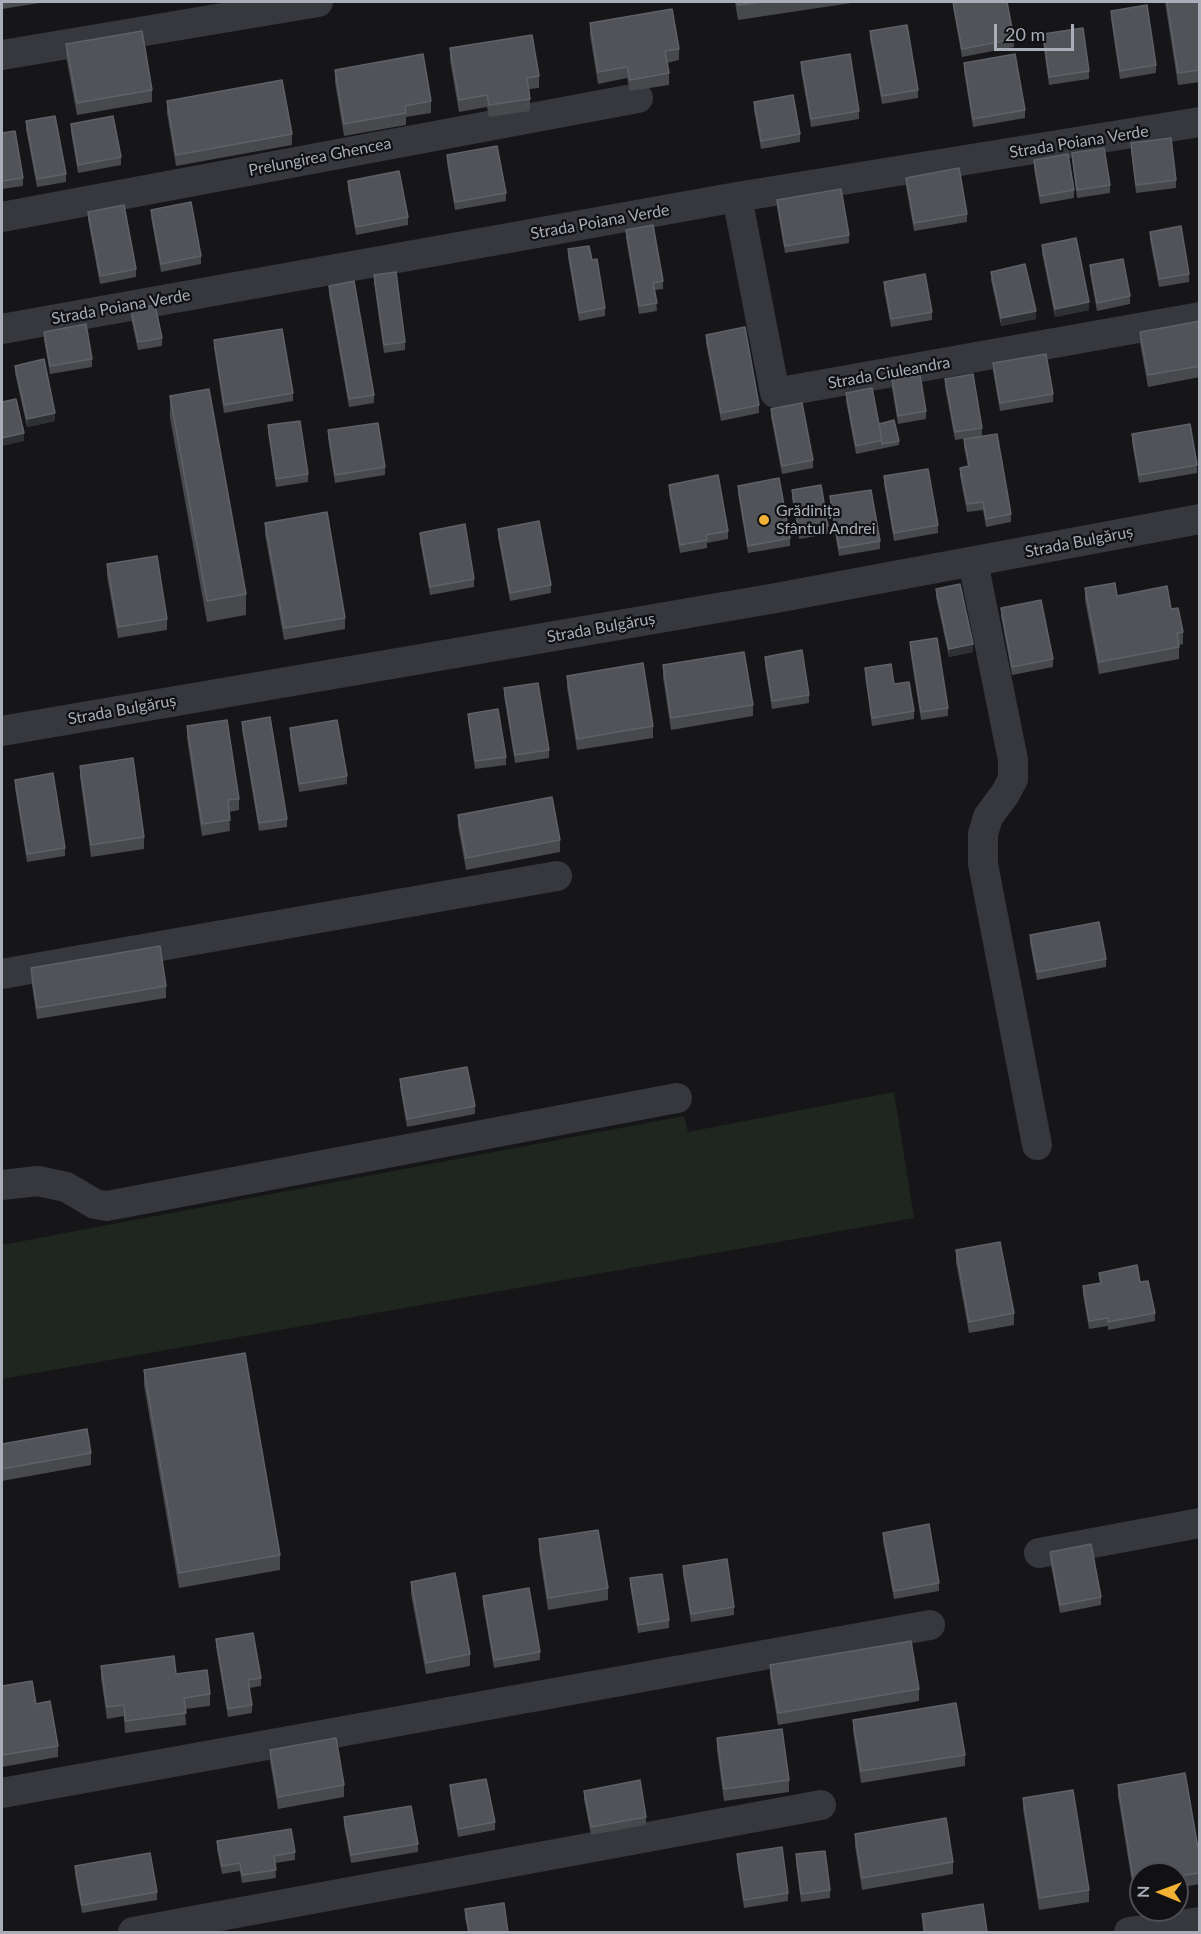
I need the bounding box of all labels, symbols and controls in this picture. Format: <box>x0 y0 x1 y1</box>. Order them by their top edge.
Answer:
scale bar <box>997 12 1076 50</box>
text: 20 m <box>1005 23 1045 45</box>
street label: Strada Poiana Verde <box>1008 122 1150 162</box>
street label: Prelungirea Ghencea <box>247 134 393 180</box>
street label: Strada Poiana Verde <box>529 200 671 244</box>
street label: Strada Poiana Verde <box>50 285 192 329</box>
street label: Strada Ciuleandra <box>826 353 952 393</box>
place label: Grădinița Sfântul Andrei <box>776 501 876 539</box>
marker: Grădinița Sfântul Andrei <box>757 513 771 527</box>
street label: Strada Bulgăruș <box>1023 522 1135 562</box>
street label: Strada Bulgăruș <box>545 609 657 647</box>
street label: Strada Bulgăruș <box>66 691 178 729</box>
north arrow <box>1129 1862 1189 1922</box>
text: N <box>1133 1885 1152 1898</box>

